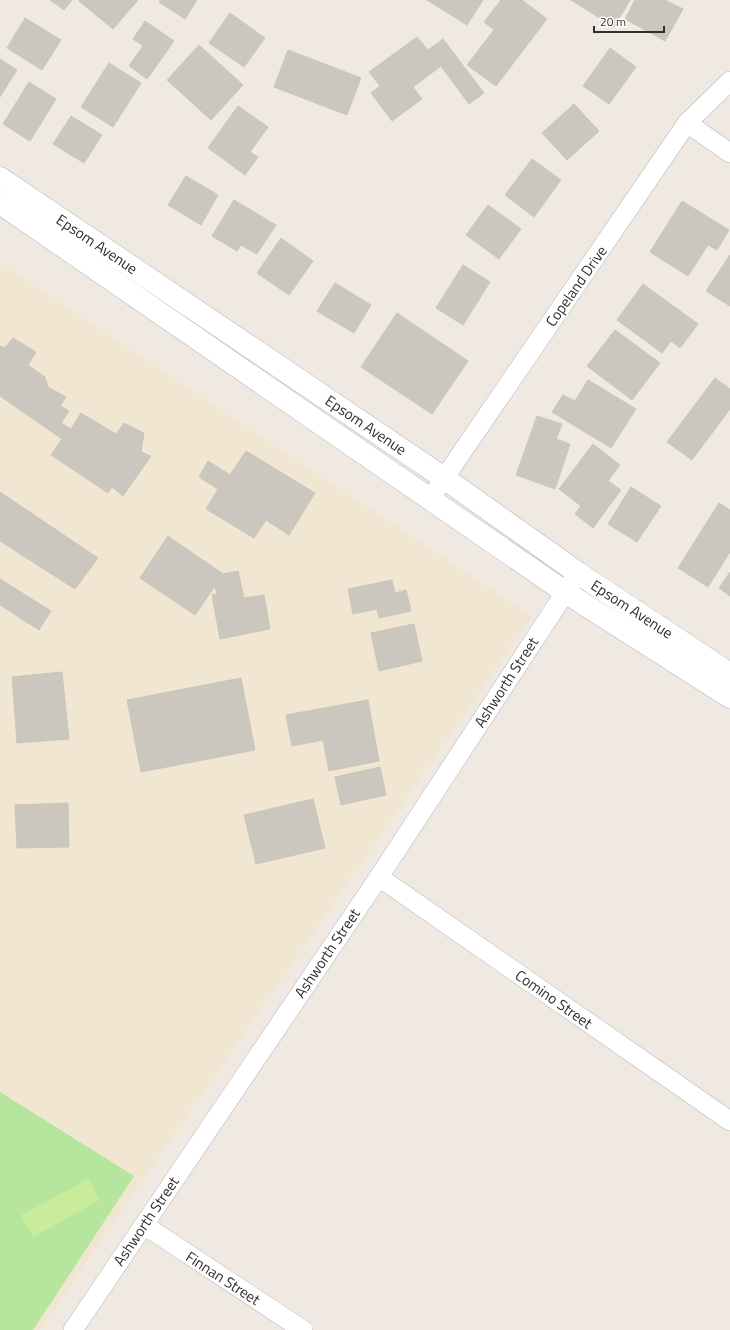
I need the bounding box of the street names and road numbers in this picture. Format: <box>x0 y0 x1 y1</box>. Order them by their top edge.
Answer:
street label: Epsom Avenue <box>52 208 142 280</box>
street label: Copeland Drive <box>539 241 613 331</box>
street label: Epsom Avenue <box>321 389 411 461</box>
street label: Epsom Avenue <box>586 574 678 644</box>
street label: Ashworth Street <box>468 632 544 732</box>
street label: Ashworth Street <box>288 903 366 1002</box>
street label: Comino Street <box>511 964 598 1035</box>
street label: Ashworth Street <box>107 1171 185 1270</box>
street label: Finnan Street <box>181 1245 265 1311</box>

